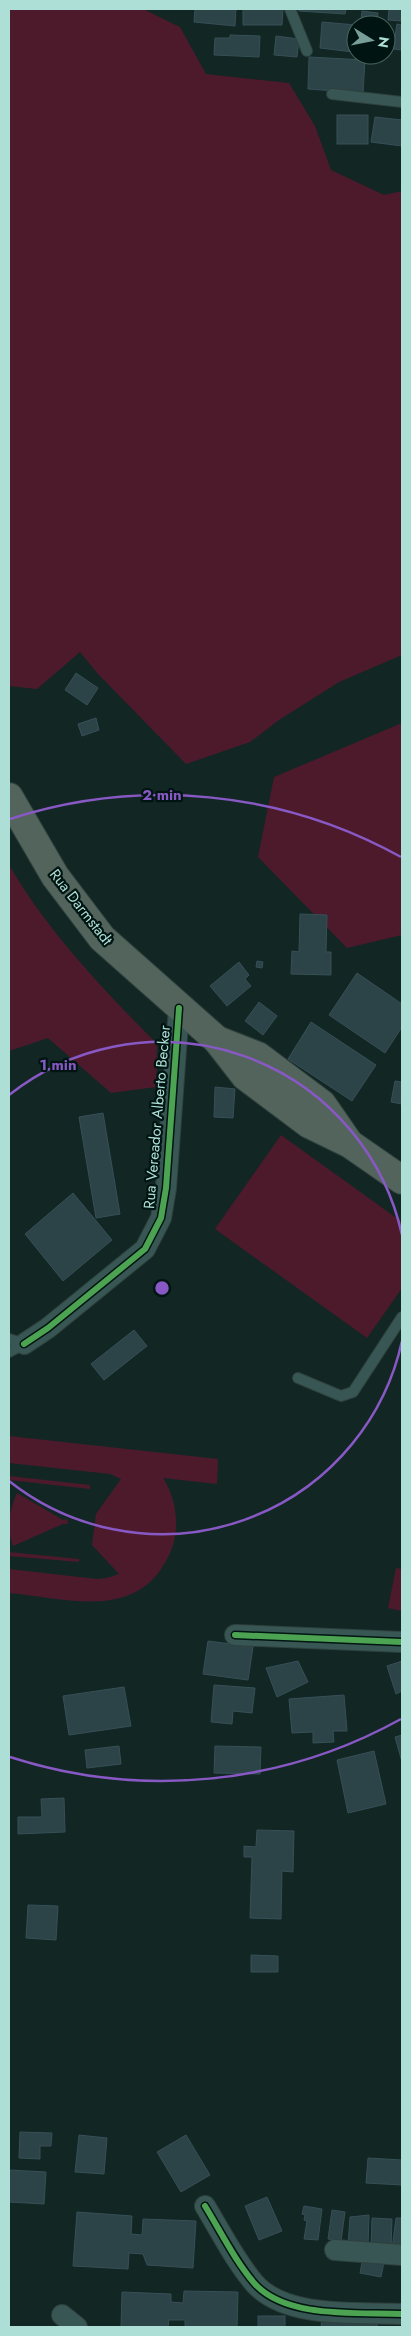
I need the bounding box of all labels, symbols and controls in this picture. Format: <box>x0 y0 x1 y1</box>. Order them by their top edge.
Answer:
north arrow <box>346 15 396 65</box>
text: N <box>373 35 395 49</box>
text: 2 min <box>142 784 182 806</box>
street label: Rua Darmstadt <box>44 864 118 950</box>
street label: Rua Vereador Alberto Becker <box>138 1023 176 1210</box>
text: 1 min <box>39 1054 77 1076</box>
centre of rings <box>153 1279 171 1297</box>

